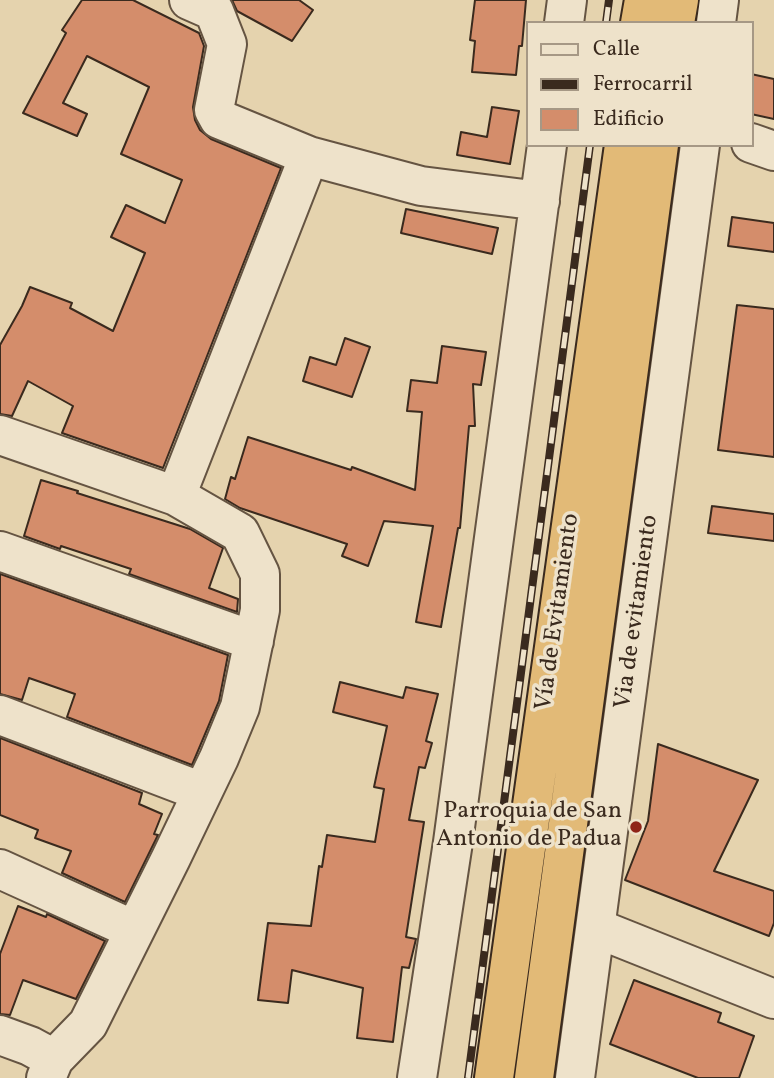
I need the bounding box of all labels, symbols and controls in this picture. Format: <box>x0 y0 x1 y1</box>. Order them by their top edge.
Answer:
legend <box>526 21 753 147</box>
text: Calle <box>593 35 640 64</box>
text: Ferrocarril <box>593 70 693 99</box>
text: Edificio <box>593 105 664 134</box>
street label: Vía de Evitamiento <box>531 512 587 712</box>
street label: Via de evitamiento <box>610 513 666 711</box>
place label: Parroquia de San Antonio de Padua <box>436 799 622 855</box>
marker: Parroquia de San Antonio de Padua <box>628 819 644 835</box>

